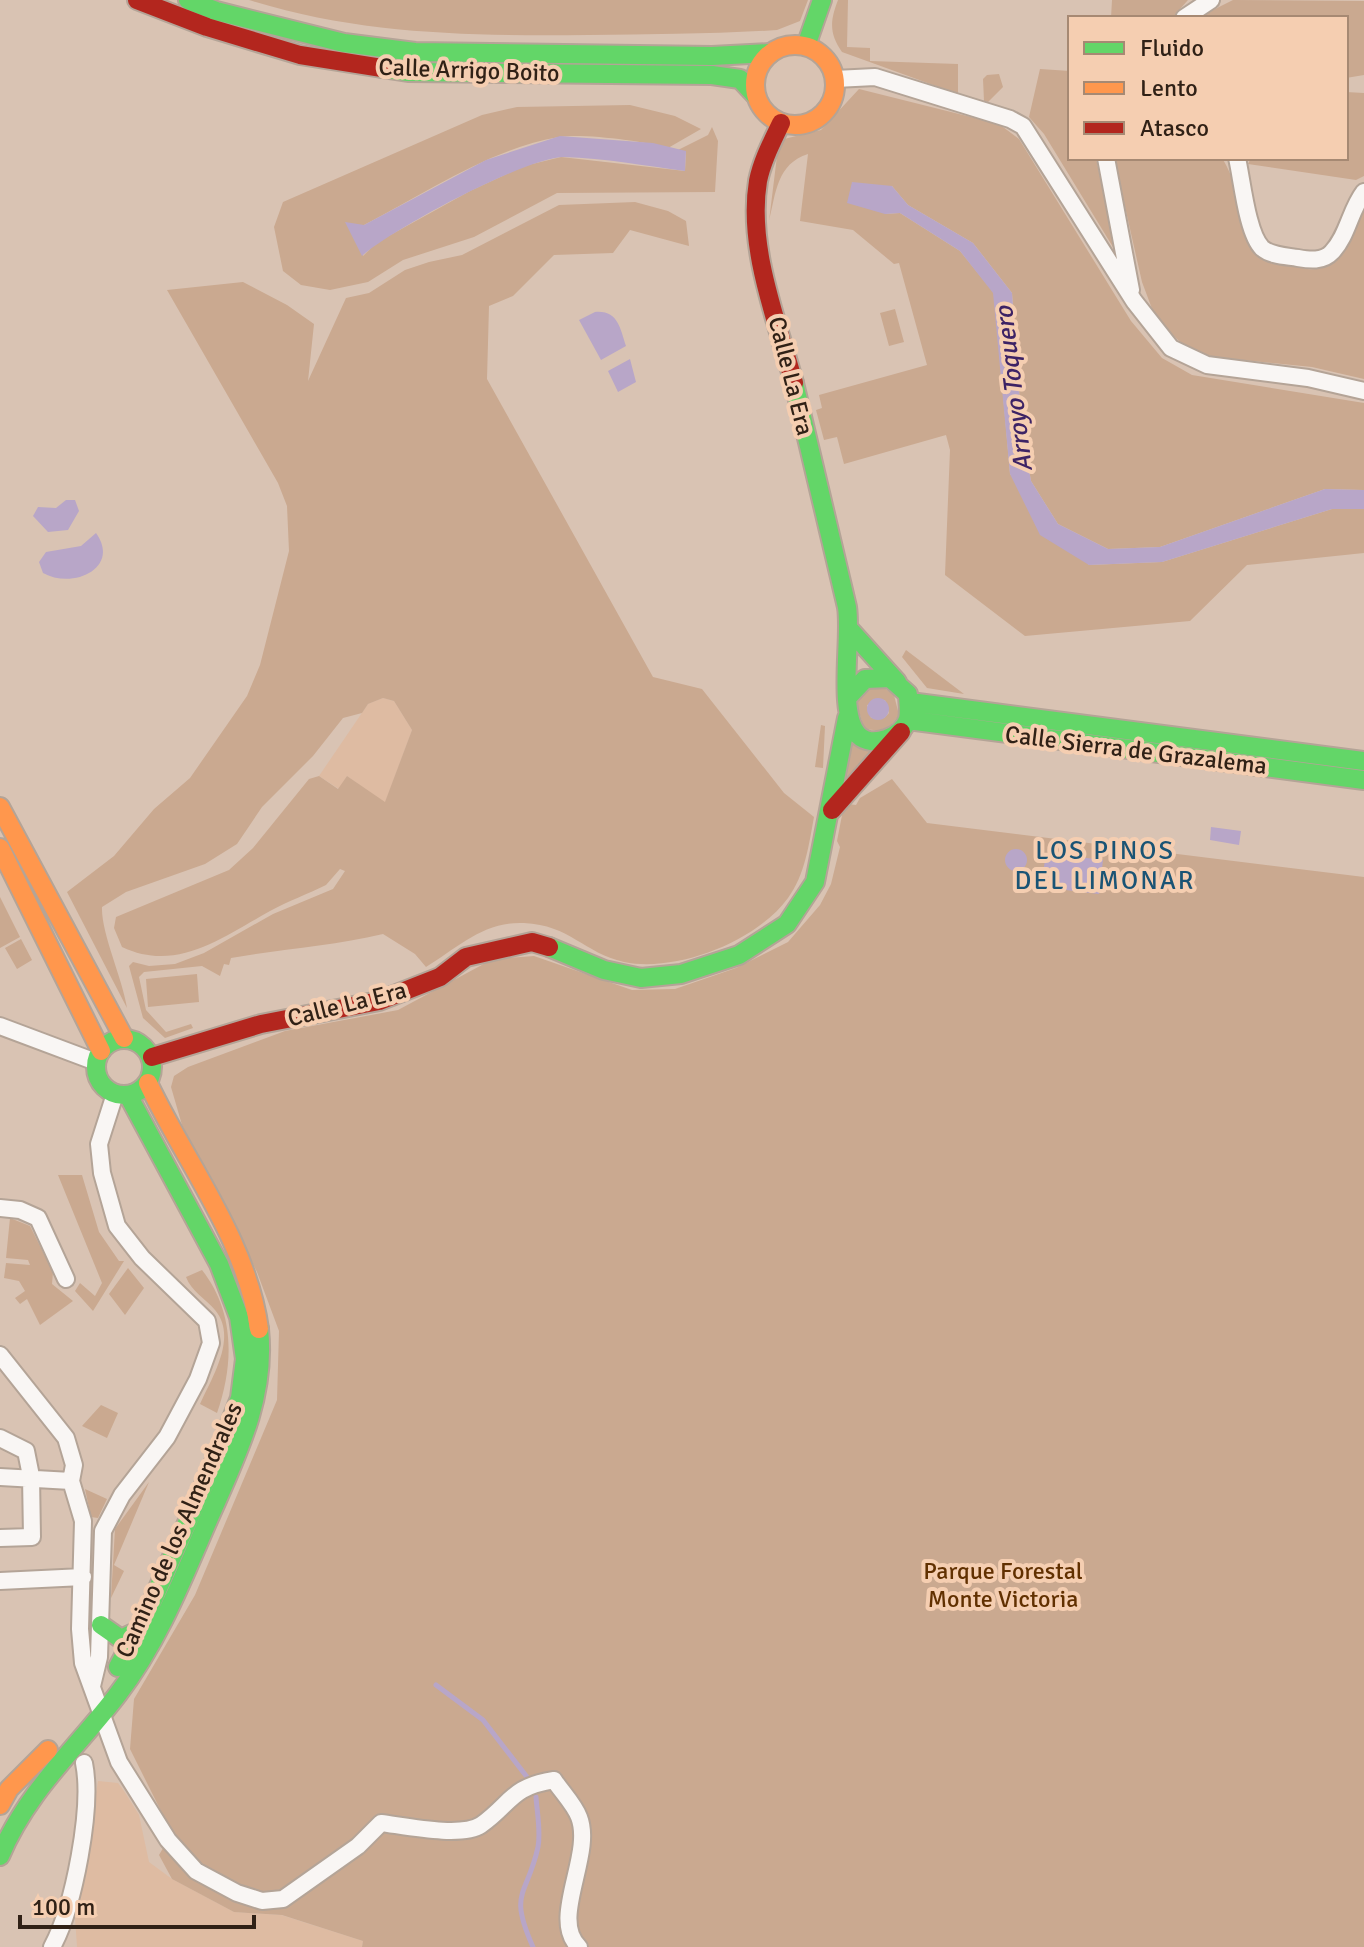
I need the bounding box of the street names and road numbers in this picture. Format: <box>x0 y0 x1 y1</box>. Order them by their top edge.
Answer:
street label: Calle Arrigo Boito <box>378 52 560 88</box>
street label: Calle La Era <box>762 313 820 439</box>
street label: Calle Sierra de Grazalema <box>1003 719 1269 781</box>
street label: Calle La Era <box>284 975 410 1033</box>
street label: Camino de los Almendrales <box>109 1398 249 1662</box>

